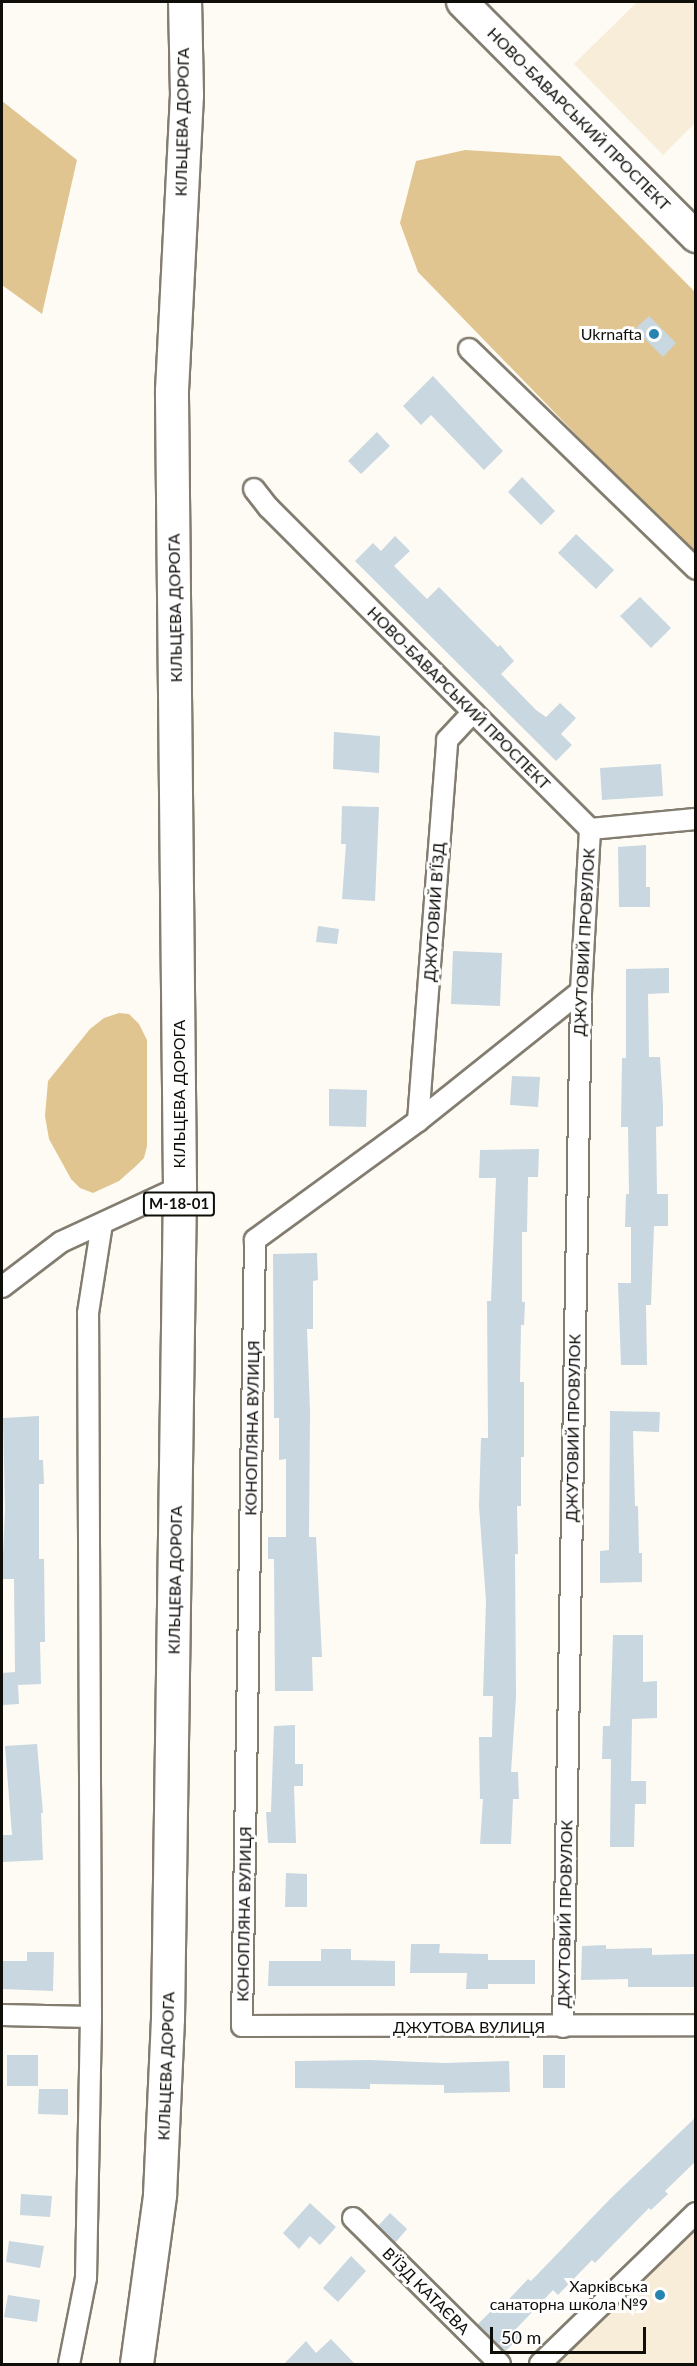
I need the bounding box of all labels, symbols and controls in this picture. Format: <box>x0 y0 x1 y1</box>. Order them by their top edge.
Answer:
street label: НОВО-БАВАРСЬКИЙ ПРОСПЕКТ <box>483 23 675 215</box>
street label: КІЛЬЦЕВА ДОРОГА <box>171 47 193 197</box>
place label: Ukrnafta <box>581 324 642 344</box>
marker: Ukrnafta <box>647 327 661 341</box>
street label: КІЛЬЦЕВА ДОРОГА <box>164 533 186 683</box>
street label: НОВО-БАВАРСЬКИЙ ПРОСПЕКТ <box>363 602 555 794</box>
street label: ДЖУТОВИЙ В’ЇЗД <box>420 842 448 982</box>
street label: ДЖУТОВИЙ ПРОВУЛОК <box>569 847 599 1037</box>
street label: КІЛЬЦЕВА ДОРОГА <box>169 1020 189 1168</box>
road number: М-18-01 <box>142 1192 216 1216</box>
street label: ДЖУТОВИЙ ПРОВУЛОК <box>562 1334 584 1522</box>
street label: КОНОПЛЯНА ВУЛИЦЯ <box>241 1340 263 1516</box>
street label: КІЛЬЦЕВА ДОРОГА <box>164 1505 186 1655</box>
street label: ДЖУТОВИЙ ПРОВУЛОК <box>554 1820 576 2008</box>
street label: КОНОПЛЯНА ВУЛИЦЯ <box>233 1826 255 2002</box>
street label: КІЛЬЦЕВА ДОРОГА <box>154 1991 178 2141</box>
street label: ДЖУТОВА ВУЛИЦЯ <box>393 2017 545 2037</box>
street label: В’ЇЗД КАТАЄВА <box>379 2244 473 2338</box>
place label: Харківська санаторна школа №9 <box>490 2276 648 2314</box>
marker: Харківська санаторна школа №9 <box>653 2288 667 2302</box>
scale bar <box>493 2315 649 2353</box>
text: 50 m <box>501 2326 541 2348</box>

